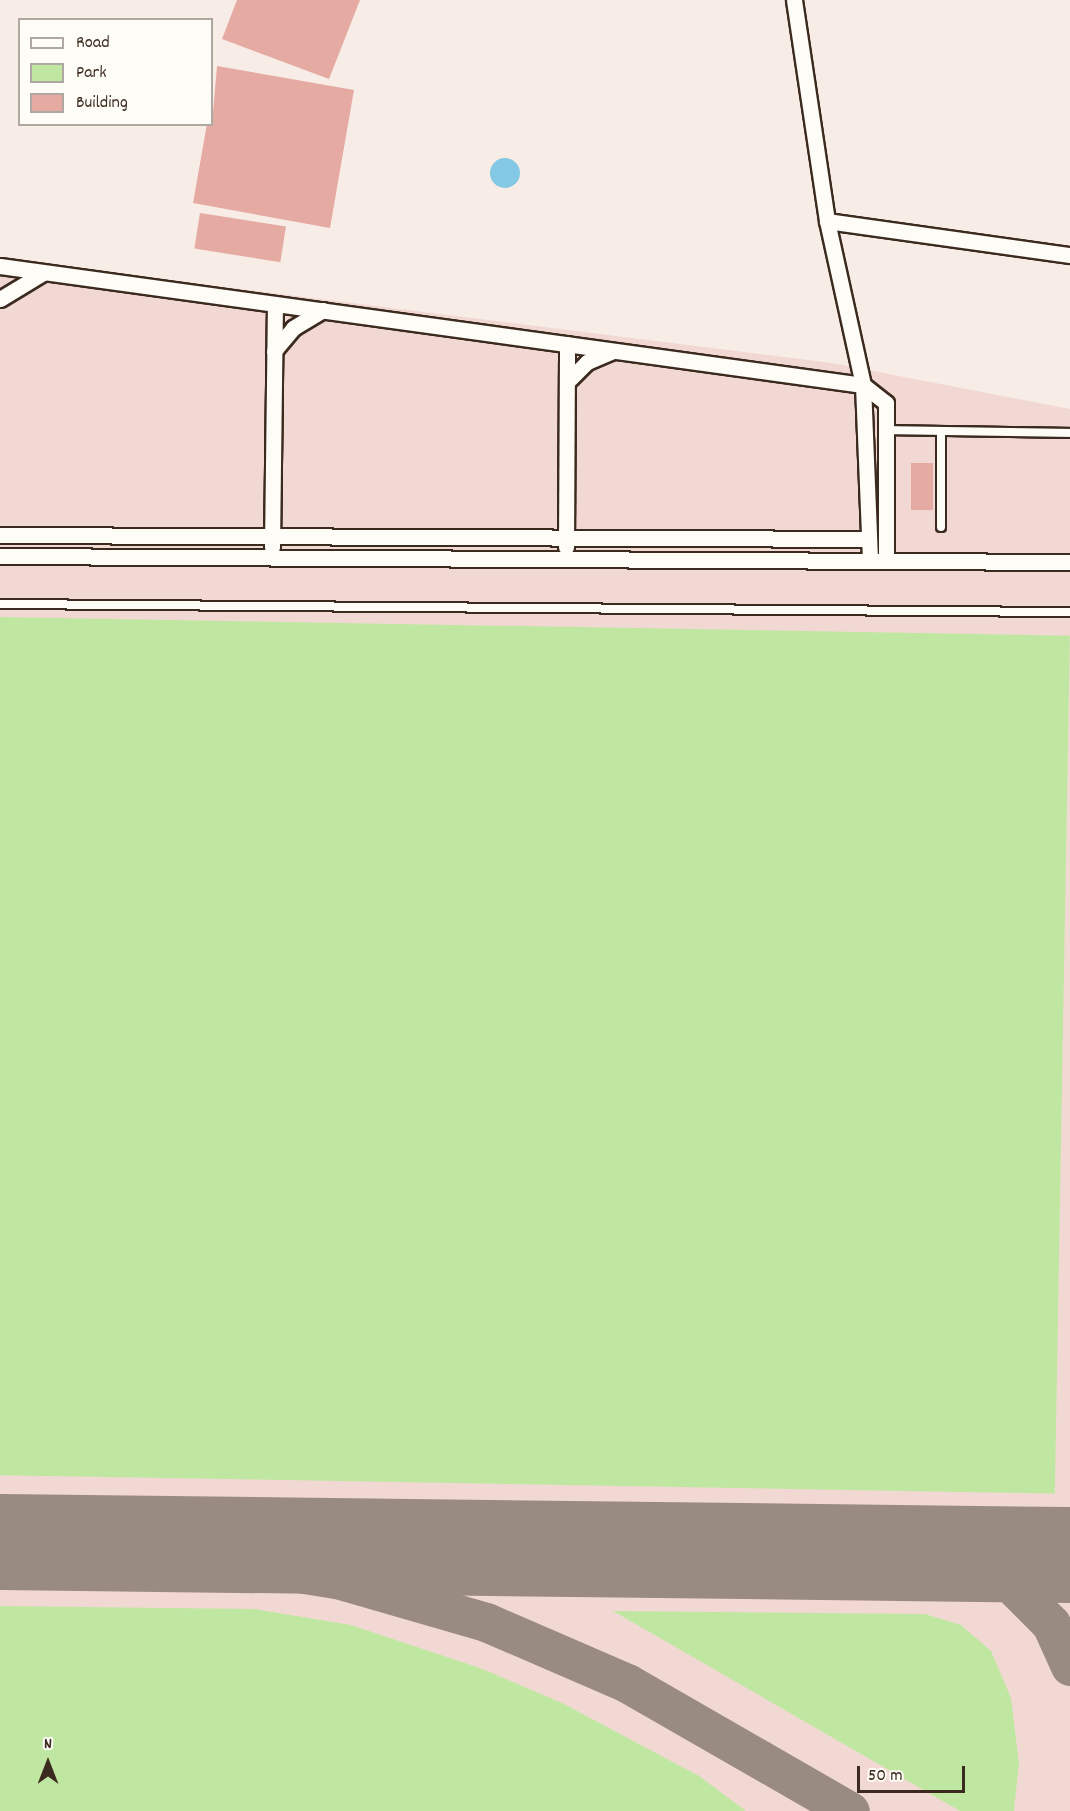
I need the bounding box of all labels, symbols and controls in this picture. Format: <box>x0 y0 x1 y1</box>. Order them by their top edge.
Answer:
legend <box>18 18 213 126</box>
text: Road <box>76 31 110 56</box>
text: Park <box>76 61 107 86</box>
text: Building <box>76 91 128 116</box>
north arrow <box>18 1733 78 1793</box>
text: N <box>44 1733 52 1756</box>
scale bar <box>860 1754 968 1792</box>
text: 50 m <box>868 1764 903 1789</box>

